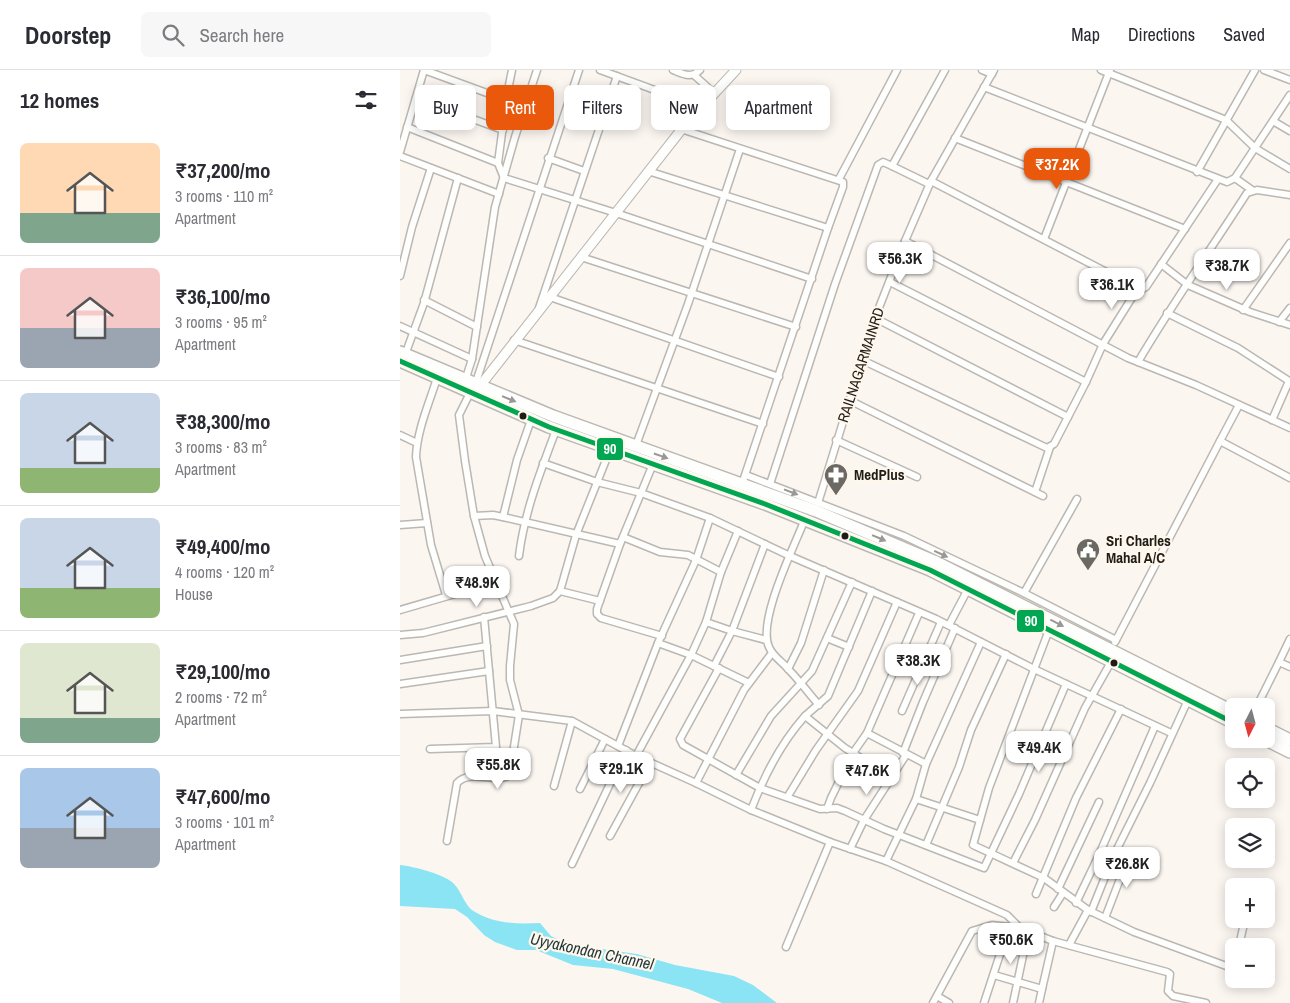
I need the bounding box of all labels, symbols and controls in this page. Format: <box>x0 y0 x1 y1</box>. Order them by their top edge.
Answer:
search box <box>141 12 491 57</box>
text: Doorstep <box>25 19 111 51</box>
icon: search <box>159 21 187 49</box>
text: Search here <box>199 22 284 48</box>
text: Map <box>1071 22 1100 47</box>
text: Directions <box>1128 22 1195 47</box>
text: Saved <box>1223 22 1265 47</box>
chip: Buy <box>415 85 476 130</box>
chip: Rent <box>486 85 554 130</box>
chip: Filters <box>564 85 641 130</box>
chip: New <box>651 85 716 130</box>
chip: Apartment <box>726 85 830 130</box>
text: 12 homes <box>20 86 99 115</box>
icon: filters <box>352 86 380 114</box>
pin: ₹37.2K <box>1016 148 1098 190</box>
text: ₹37.2K <box>1035 153 1079 175</box>
text: ₹37,200/mo <box>175 156 270 185</box>
icon: home <box>60 163 120 223</box>
text: 3 rooms · 110 m² <box>175 185 273 207</box>
text: Apartment <box>175 207 236 229</box>
pin: ₹56.3K <box>859 242 941 284</box>
text: ₹56.3K <box>878 247 922 269</box>
pin: ₹38.7K <box>1186 248 1268 291</box>
text: ₹38.7K <box>1205 254 1249 276</box>
pin: ₹36.1K <box>1071 268 1153 310</box>
text: ₹36.1K <box>1090 273 1134 295</box>
text: ₹36,100/mo <box>175 282 270 311</box>
icon: home <box>60 288 120 348</box>
street label: RAILNAGARMAINRD <box>832 305 889 425</box>
text: 3 rooms · 95 m² <box>175 311 267 333</box>
text: Apartment <box>175 333 236 355</box>
one-way arrow <box>502 395 517 403</box>
text: ₹38,300/mo <box>175 407 270 436</box>
unlabelled marker <box>518 411 528 421</box>
icon: home <box>60 413 120 473</box>
text: 3 rooms · 83 m² <box>175 436 267 458</box>
line badge: 90 <box>596 437 624 461</box>
text: 90 <box>604 440 616 458</box>
one-way arrow <box>654 452 669 460</box>
text: Apartment <box>175 458 236 480</box>
pharmacy icon: MedPlus <box>823 462 849 496</box>
place label: MedPlus <box>854 464 905 485</box>
one-way arrow <box>784 489 798 497</box>
place label: Sri Charles Mahal A/C <box>1106 530 1171 568</box>
unlabelled marker <box>840 531 850 541</box>
text: ₹49,400/mo <box>175 532 270 561</box>
one-way arrow <box>872 534 886 542</box>
public building icon: Sri Charles Mahal A/C <box>1075 537 1101 571</box>
icon: home <box>60 538 120 598</box>
one-way arrow <box>934 550 948 558</box>
text: 4 rooms · 120 m² <box>175 561 274 583</box>
pin: ₹48.9K <box>436 566 518 608</box>
text: ₹48.9K <box>455 571 499 593</box>
text: House <box>175 583 213 605</box>
line badge: 90 <box>1016 609 1045 633</box>
text: 90 <box>1025 612 1037 630</box>
one-way arrow <box>1050 619 1064 627</box>
pin: ₹38.3K <box>877 644 959 686</box>
text: ₹38.3K <box>896 649 940 671</box>
text: ₹29,100/mo <box>175 657 270 686</box>
unlabelled marker <box>1109 658 1119 668</box>
icon: home <box>60 663 120 723</box>
text: 2 rooms · 72 m² <box>175 686 267 708</box>
north arrow <box>1225 698 1275 748</box>
map controls <box>1225 698 1275 988</box>
text: Apartment <box>175 708 236 730</box>
pin: ₹49.4K <box>998 730 1080 773</box>
text: ₹49.4K <box>1017 736 1061 758</box>
pin: ₹55.8K <box>457 748 539 790</box>
pin: ₹29.1K <box>580 752 662 794</box>
text: ₹55.8K <box>476 753 520 775</box>
pin: ₹47.6K <box>826 754 908 796</box>
text: ₹29.1K <box>599 757 643 779</box>
button: locate <box>1225 758 1275 808</box>
text: ₹47.6K <box>845 759 889 781</box>
text: ₹47,600/mo <box>175 782 270 811</box>
icon: home <box>60 788 120 848</box>
text: 3 rooms · 101 m² <box>175 811 274 833</box>
button: layers <box>1225 818 1275 868</box>
text: Apartment <box>175 833 236 855</box>
pin: ₹26.8K <box>1086 846 1168 889</box>
text: ₹26.8K <box>1105 852 1149 874</box>
button: + <box>1225 878 1275 928</box>
pin: ₹50.6K <box>970 922 1052 965</box>
water label: Uyyakondan Channel <box>528 927 657 975</box>
text: ₹50.6K <box>989 928 1033 950</box>
button: − <box>1225 938 1275 988</box>

